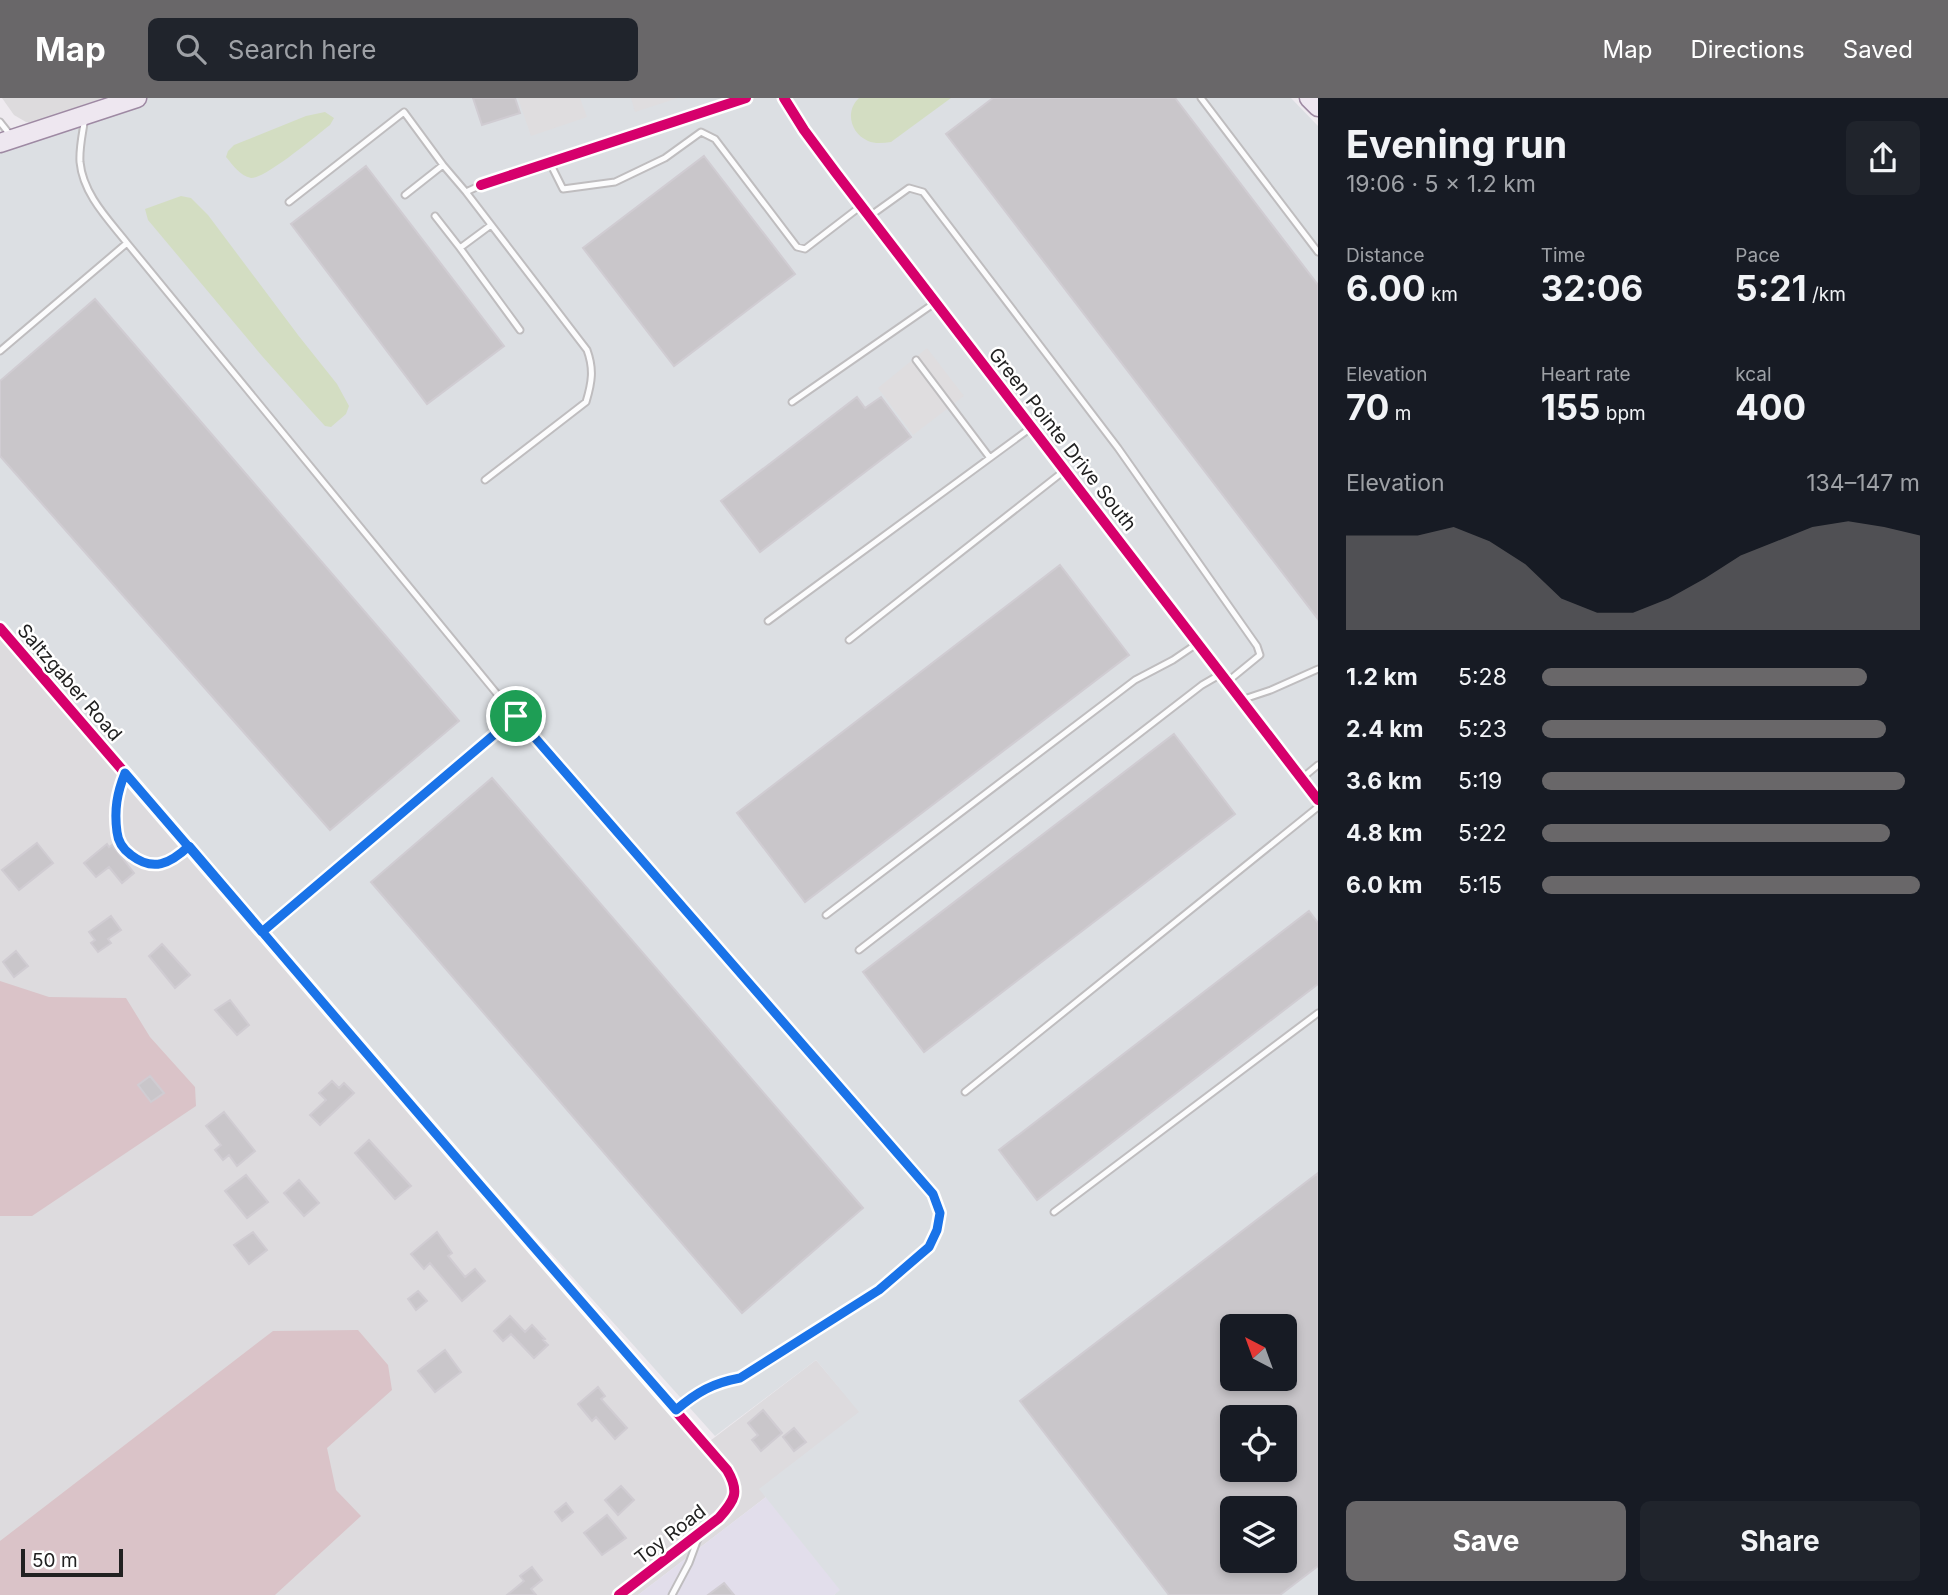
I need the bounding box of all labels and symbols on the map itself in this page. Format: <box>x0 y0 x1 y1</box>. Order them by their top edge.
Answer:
street label: Green Pointe Drive South <box>984 343 1141 536</box>
street label: Saltzgaber Road <box>13 619 127 746</box>
pin <box>486 686 546 746</box>
north arrow <box>1220 1314 1297 1391</box>
street label: Toy Road <box>630 1500 710 1569</box>
scale bar <box>21 1546 122 1578</box>

